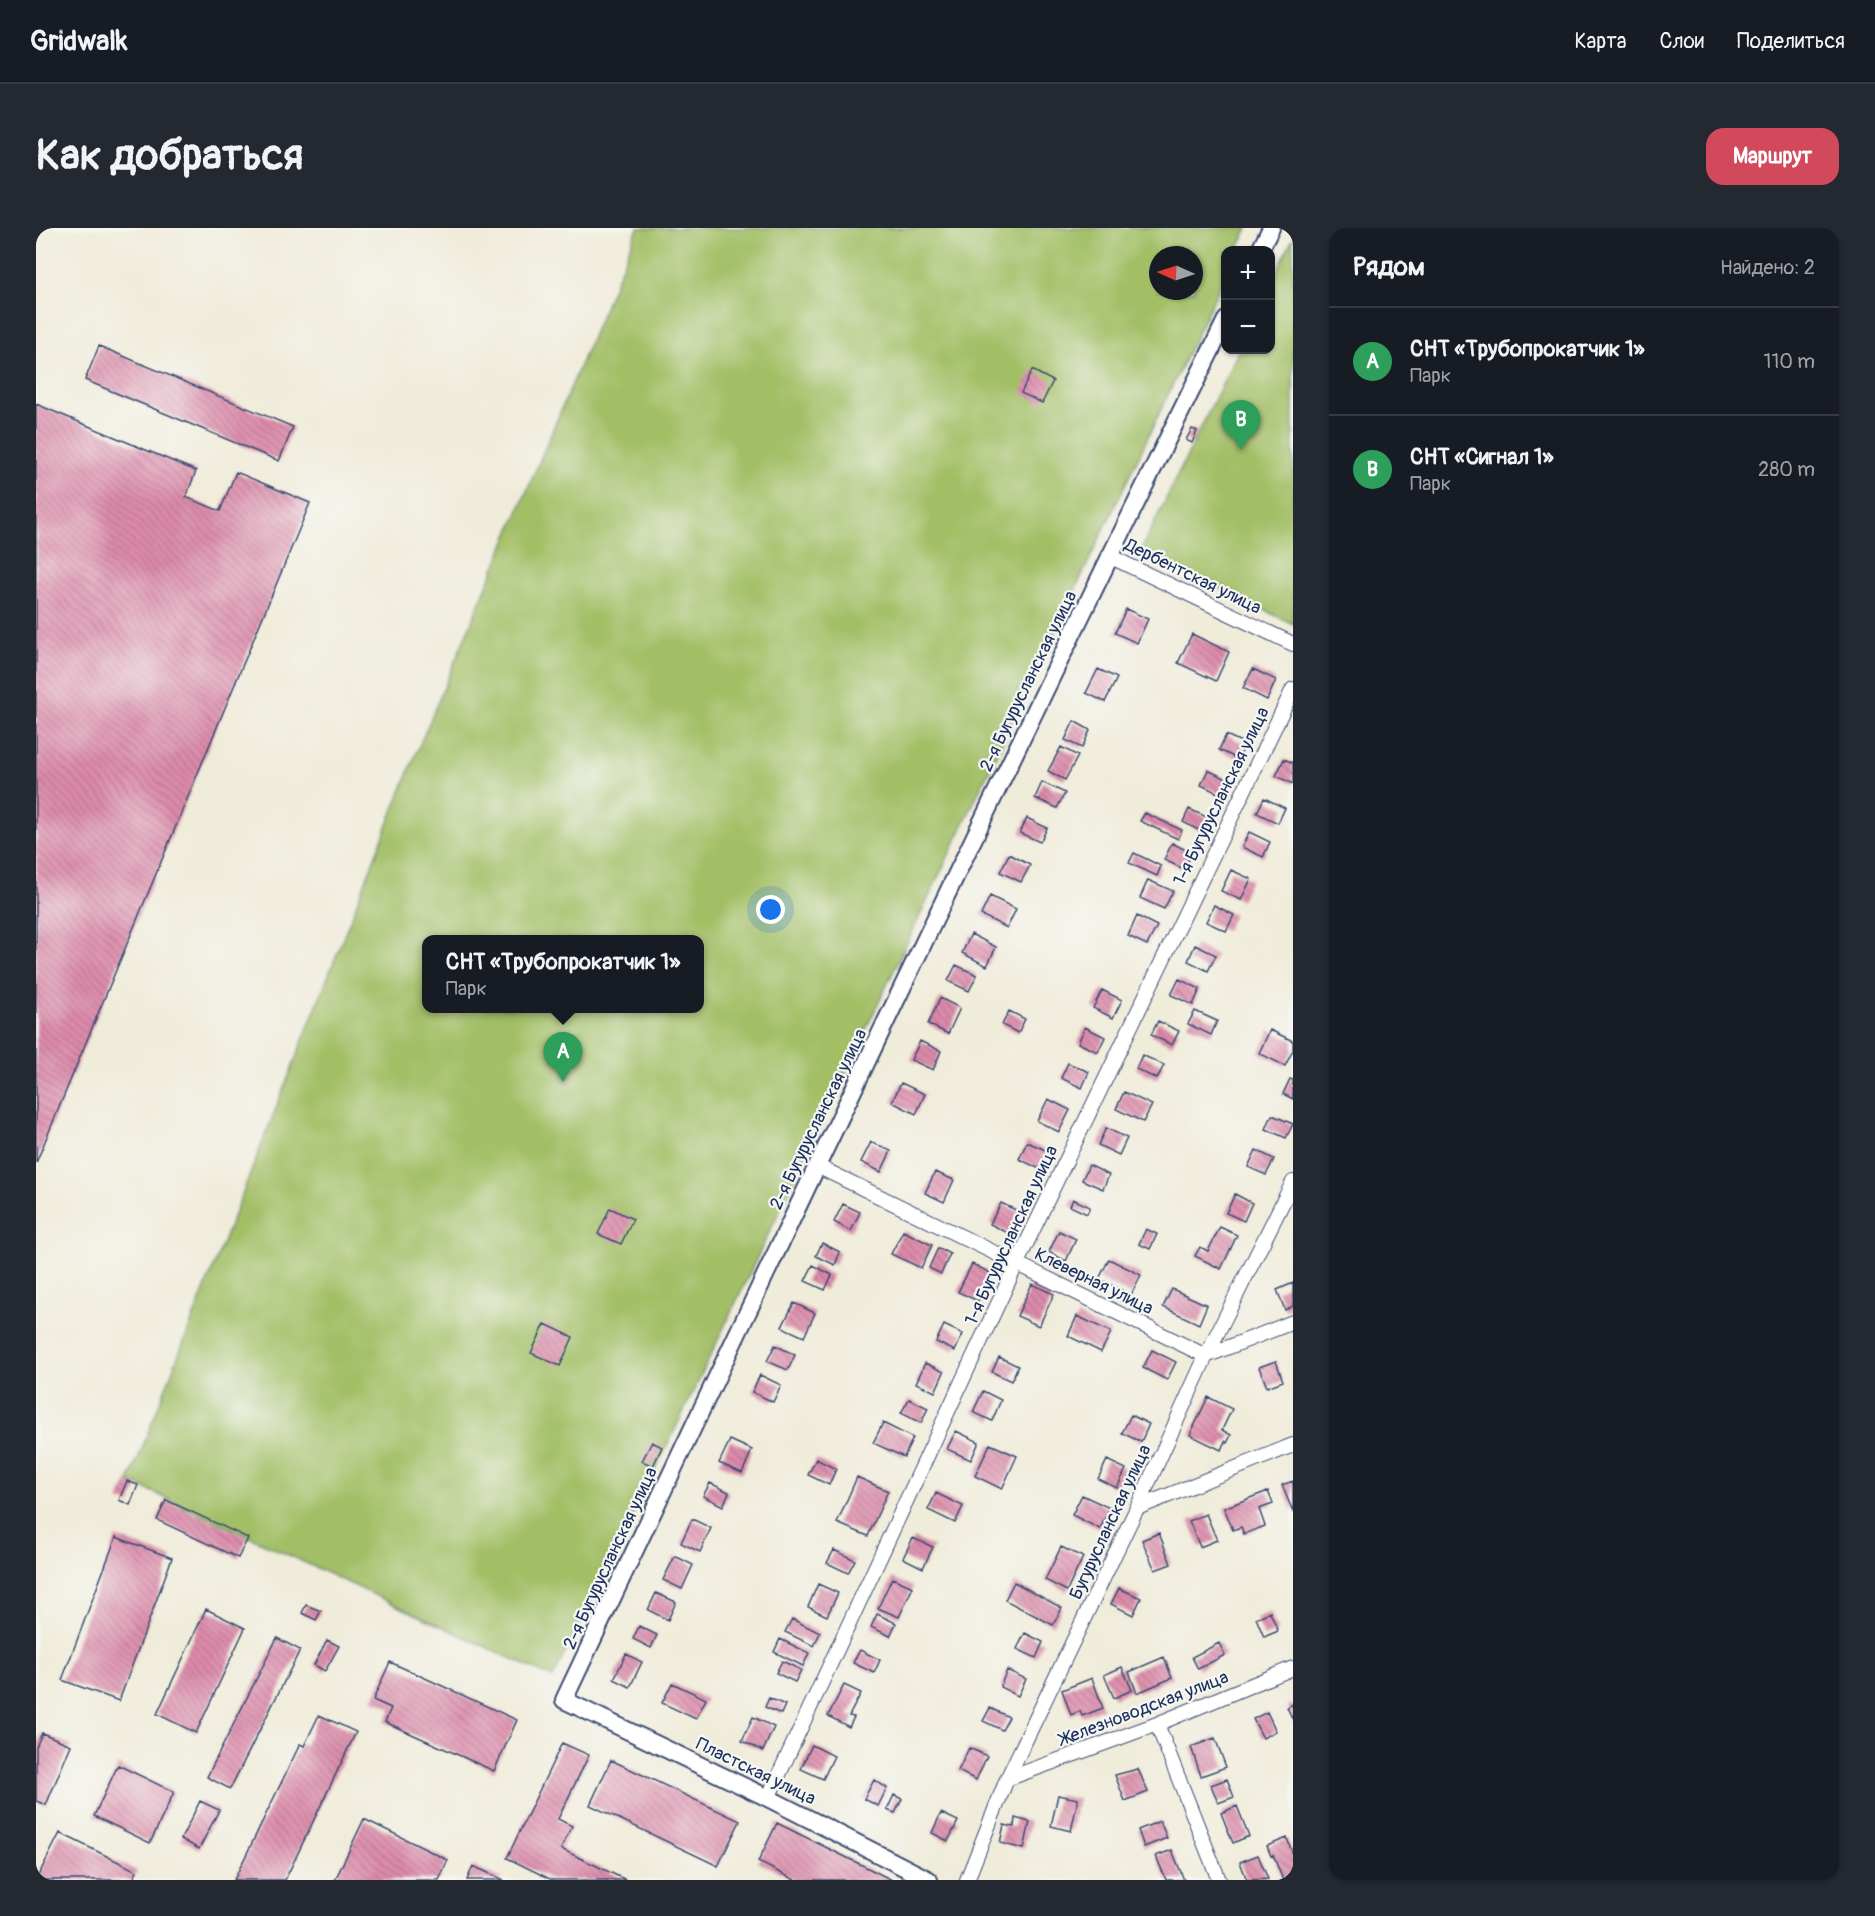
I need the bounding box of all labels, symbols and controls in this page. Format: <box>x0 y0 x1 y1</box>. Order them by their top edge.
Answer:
text: Gridwalk <box>30 24 128 59</box>
text: Карта <box>1574 28 1626 55</box>
text: Слои <box>1659 28 1704 55</box>
text: Поделиться <box>1737 28 1845 55</box>
button: Маршрут <box>1706 128 1839 185</box>
text: Как добраться <box>36 130 303 182</box>
north arrow <box>1149 246 1203 300</box>
map controls <box>1221 246 1275 354</box>
button: + <box>1221 246 1275 300</box>
text: Рядом <box>1353 251 1425 283</box>
text: Найдено: 2 <box>1720 255 1815 280</box>
button: − <box>1221 300 1275 354</box>
text: СНТ «Трубопрокатчик 1» <box>1410 335 1645 363</box>
text: A <box>1366 349 1379 374</box>
text: 110 m <box>1764 349 1815 374</box>
text: Парк <box>1410 363 1451 388</box>
pin: B <box>1222 400 1260 450</box>
text: СНТ «Сигнал 1» <box>1410 443 1554 471</box>
text: B <box>1367 457 1378 482</box>
text: 280 m <box>1758 457 1815 482</box>
text: Парк <box>1410 471 1451 496</box>
street label: Дербентская улица <box>1120 533 1265 620</box>
street label: 2-я Бугурусланская улица <box>975 587 1082 775</box>
street label: 1-я Бугурусланская улица <box>1168 703 1275 889</box>
your location <box>756 895 785 924</box>
popup <box>422 935 704 1013</box>
text: СНТ «Трубопрокатчик 1» <box>446 948 680 976</box>
text: Парк <box>446 976 487 1001</box>
street label: 2-я Бугурусланская улица <box>765 1025 872 1213</box>
pin: A <box>544 1032 582 1082</box>
street label: 1-я Бугурусланская улица <box>960 1142 1063 1329</box>
street label: Клеверная улица <box>1031 1243 1157 1320</box>
street label: Бугурусланская улица <box>1064 1441 1156 1603</box>
street label: 2-я Бугурусланская улица <box>558 1463 663 1653</box>
street label: Железноводская улица <box>1054 1666 1232 1752</box>
street label: Пластская улица <box>692 1733 819 1810</box>

